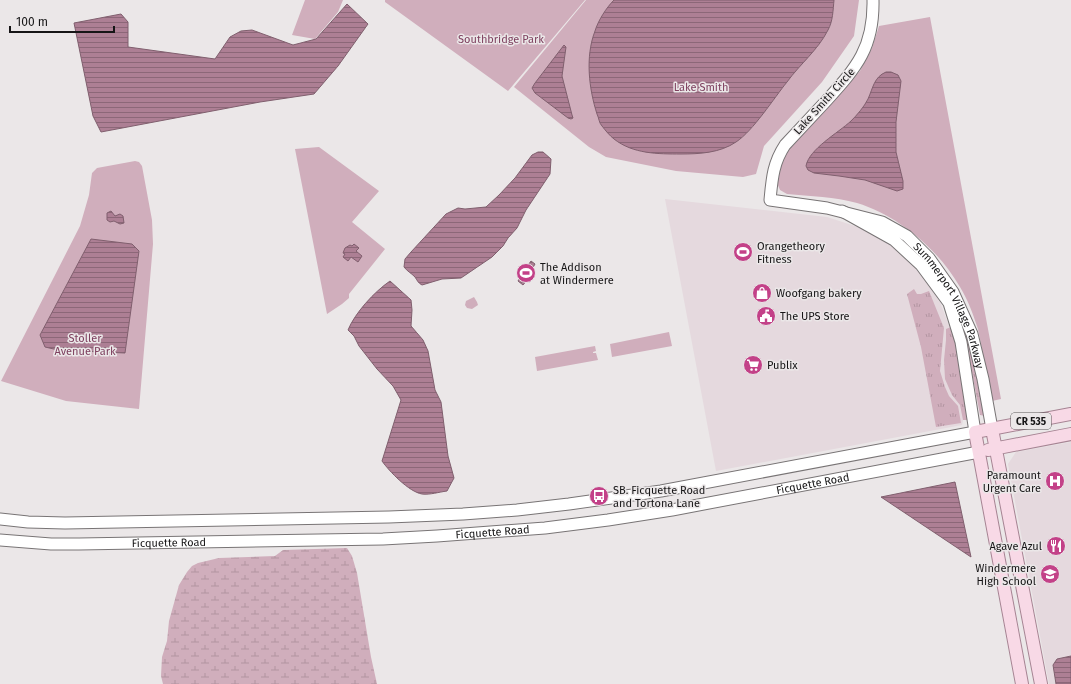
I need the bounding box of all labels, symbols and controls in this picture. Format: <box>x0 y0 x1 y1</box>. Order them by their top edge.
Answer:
scale bar <box>10 8 114 34</box>
text: 100 m <box>16 15 48 29</box>
park label: Southbridge Park <box>458 33 544 46</box>
street label: Lake Smith Circle <box>791 65 858 137</box>
park label: Lake Smith <box>674 81 728 94</box>
place label: Orangetheory Fitness <box>757 240 826 266</box>
street label: Summerport Village Parkway <box>910 240 986 371</box>
sports icon: Orangetheory Fitness <box>732 241 754 263</box>
place label: The Addison at Windermere <box>540 261 614 287</box>
sports icon: The Addison at Windermere <box>515 262 537 284</box>
shop icon: Woofgang bakery <box>751 282 773 304</box>
place label: Woofgang bakery <box>776 287 862 300</box>
public building icon: The UPS Store <box>755 305 777 327</box>
place label: The UPS Store <box>780 310 850 323</box>
park label: Stoller Avenue Park <box>54 332 116 358</box>
supermarket icon: Publix <box>742 354 764 376</box>
place label: Publix <box>767 359 798 372</box>
road number: CR 535 <box>1011 413 1051 429</box>
place label: Paramount Urgent Care <box>983 469 1041 495</box>
hospital icon: Paramount Urgent Care <box>1044 470 1066 492</box>
street label: Ficquette Road <box>775 471 850 497</box>
place label: SB. Ficquette Road and Tortona Lane <box>613 484 705 510</box>
bus stop icon: SB. Ficquette Road and Tortona Lane <box>588 485 610 507</box>
street label: Ficquette Road <box>455 523 530 542</box>
restaurant icon: Agave Azul <box>1045 535 1067 557</box>
street label: Ficquette Road <box>132 536 206 550</box>
place label: Agave Azul <box>989 540 1042 553</box>
place label: Windermere High School <box>975 562 1036 588</box>
school or university icon: Windermere High School <box>1039 563 1061 585</box>

